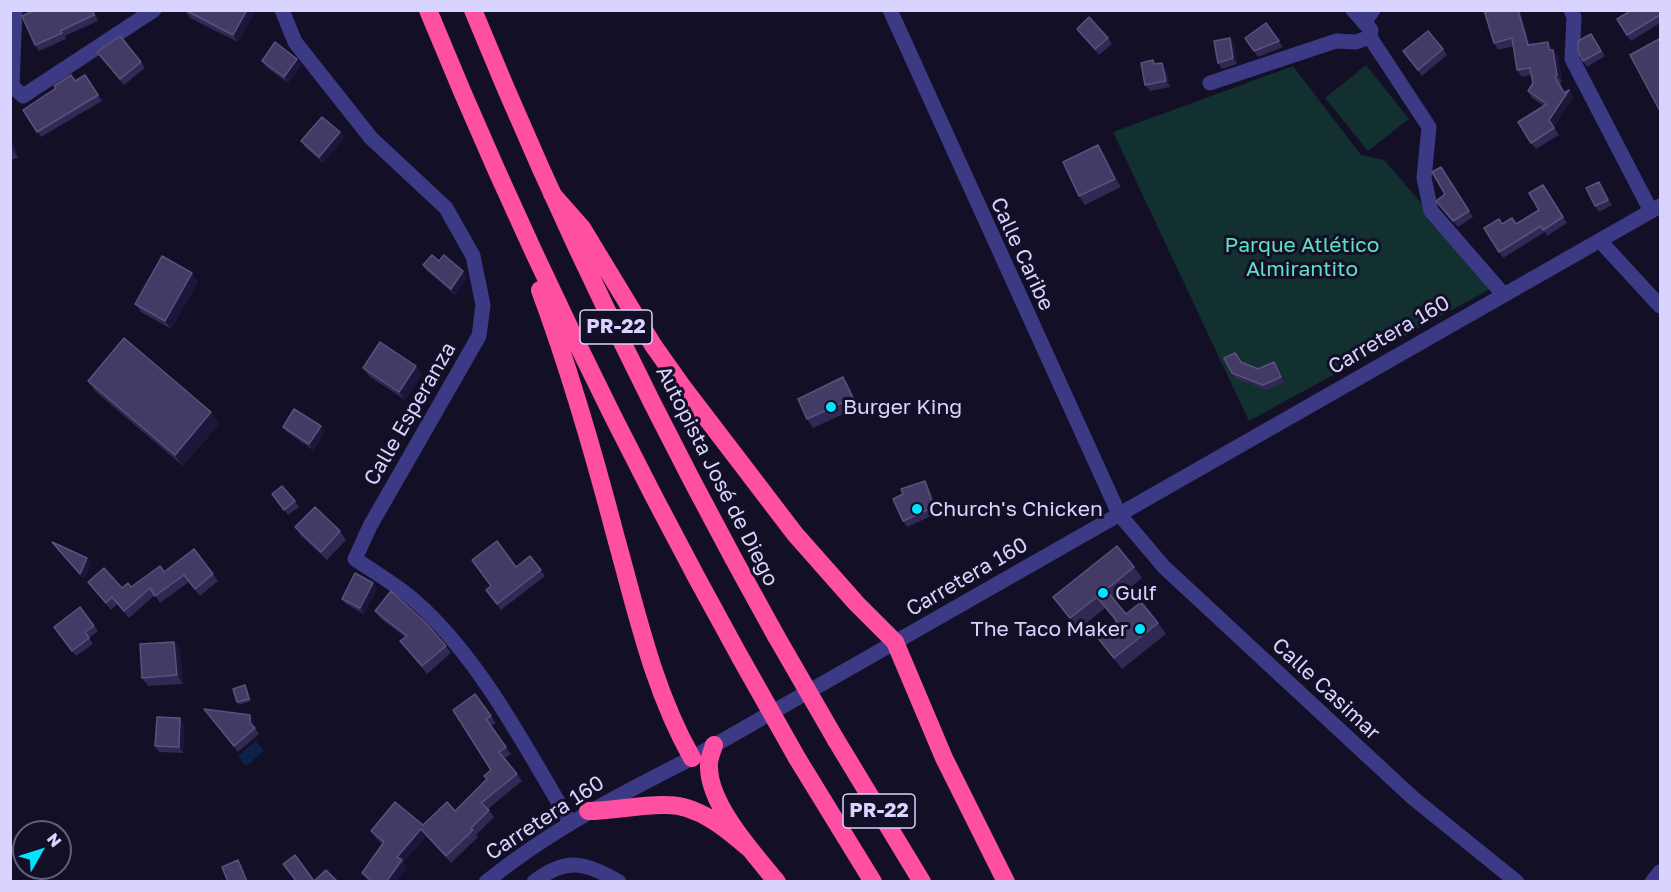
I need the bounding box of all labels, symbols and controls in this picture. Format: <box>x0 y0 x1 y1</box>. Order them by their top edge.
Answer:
street label: Calle Caribe <box>985 193 1059 315</box>
park label: Parque Atlético Almirantito <box>1225 232 1379 282</box>
street label: Carretera 160 <box>1324 290 1454 380</box>
road number: PR-22 <box>580 310 652 344</box>
street label: Calle Esperanza <box>359 338 461 490</box>
street label: Autopista José de Diego <box>650 362 784 590</box>
place label: Burger King <box>843 394 962 420</box>
marker: Burger King <box>824 400 838 414</box>
place label: Church's Chicken <box>929 496 1103 522</box>
marker: Church's Chicken <box>910 502 924 516</box>
street label: Carretera 160 <box>902 532 1032 622</box>
place label: Gulf <box>1115 580 1156 606</box>
marker: Gulf <box>1096 586 1110 600</box>
place label: The Taco Maker <box>971 616 1128 642</box>
marker: The Taco Maker <box>1133 622 1147 636</box>
street label: Calle Casimar <box>1267 633 1385 745</box>
street label: Carretera 160 <box>481 770 609 866</box>
road number: PR-22 <box>843 794 915 828</box>
north arrow <box>12 820 72 880</box>
text: N <box>43 829 66 851</box>

